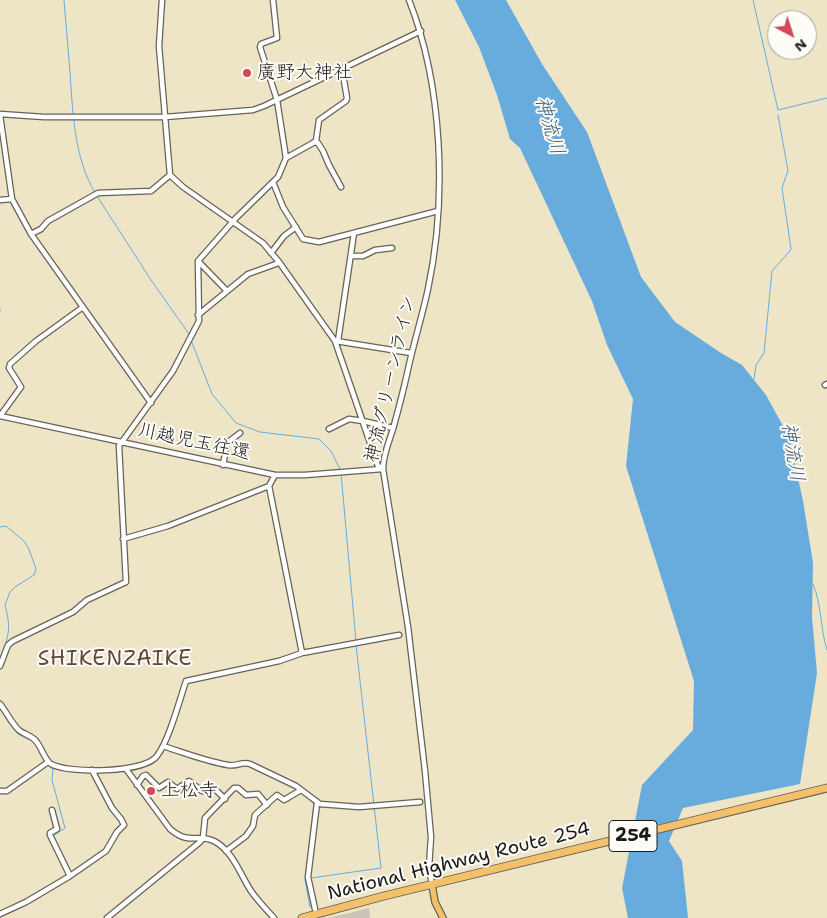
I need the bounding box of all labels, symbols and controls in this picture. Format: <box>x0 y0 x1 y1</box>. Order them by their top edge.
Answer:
north arrow <box>767 10 817 60</box>
text: N <box>791 35 811 56</box>
place label: 廣野大神社 <box>257 62 352 84</box>
marker: 廣野大神社 <box>241 67 253 79</box>
water label: 神流川 <box>529 94 569 158</box>
street label: 神流グリーンライン <box>361 293 421 465</box>
street label: 川越児玉往還 <box>136 419 252 465</box>
water label: 神流川 <box>775 420 809 484</box>
district label: SHIKENZAIKE <box>36 647 194 673</box>
place label: 上松寺 <box>161 780 218 802</box>
marker: 上松寺 <box>145 785 157 797</box>
street label: National Highway Route 254 <box>325 818 593 906</box>
road number: 254 <box>609 820 657 851</box>

